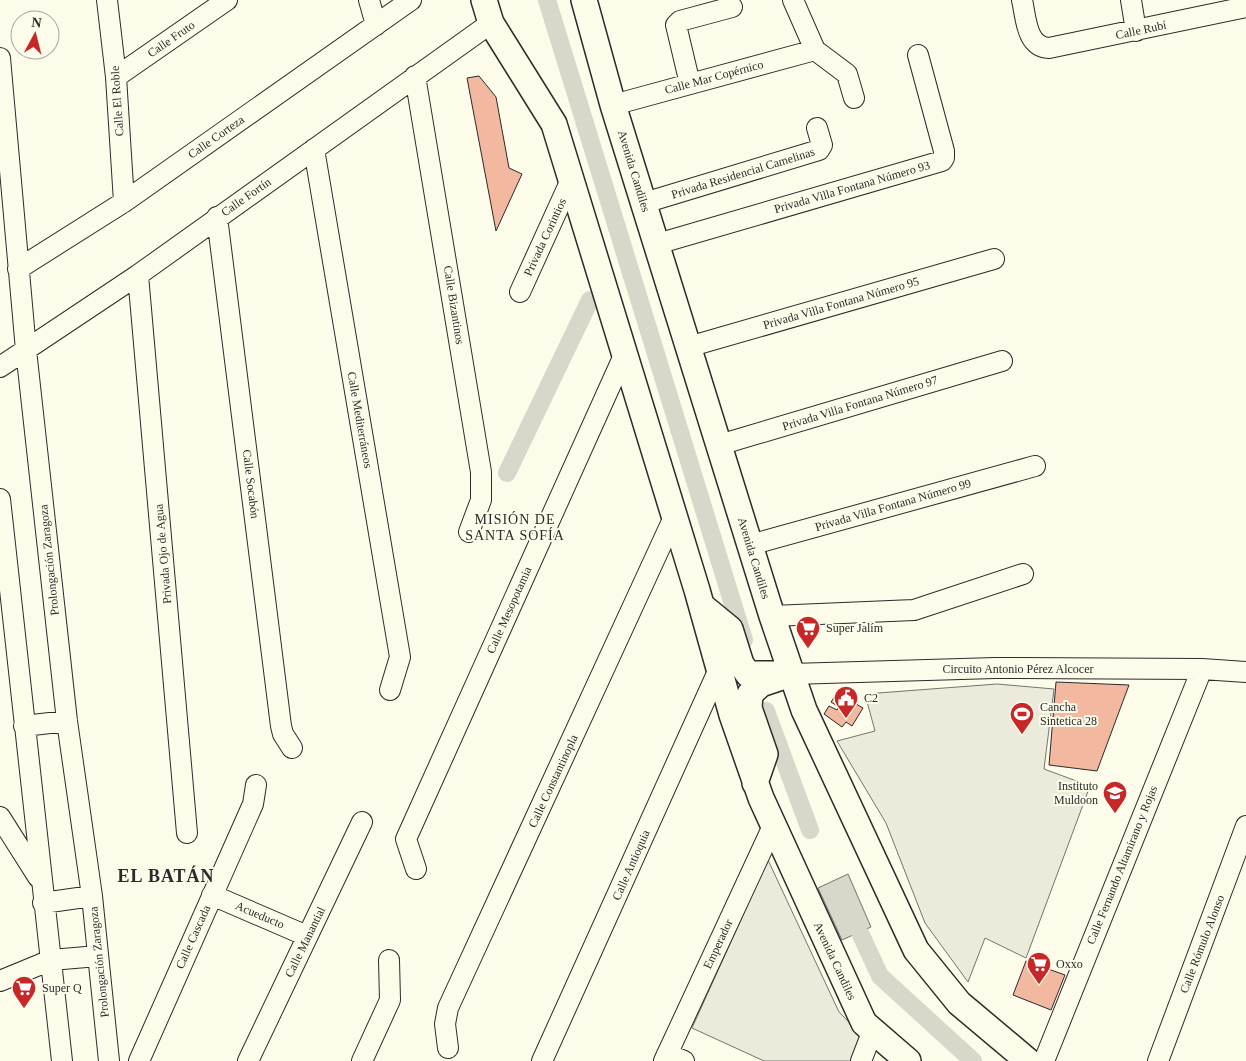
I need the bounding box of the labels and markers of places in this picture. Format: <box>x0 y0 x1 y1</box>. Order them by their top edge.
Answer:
supermarket icon: Super Jalím <box>795 615 821 649</box>
place label: Super Jalím <box>826 621 884 635</box>
public building icon: C2 <box>833 685 859 719</box>
place label: C2 <box>864 691 878 705</box>
place label: Cancha Sintetica 28 <box>1040 700 1097 728</box>
sports icon: Cancha Sintetica 28 <box>1009 701 1035 735</box>
place label: Instituto Muldoon <box>1054 779 1098 807</box>
school or university icon: Instituto Muldoon <box>1102 780 1128 814</box>
supermarket icon: Oxxo <box>1026 951 1052 985</box>
place label: Oxxo <box>1056 957 1083 971</box>
supermarket icon: Super Q <box>11 975 37 1009</box>
place label: Super Q <box>42 981 82 995</box>

